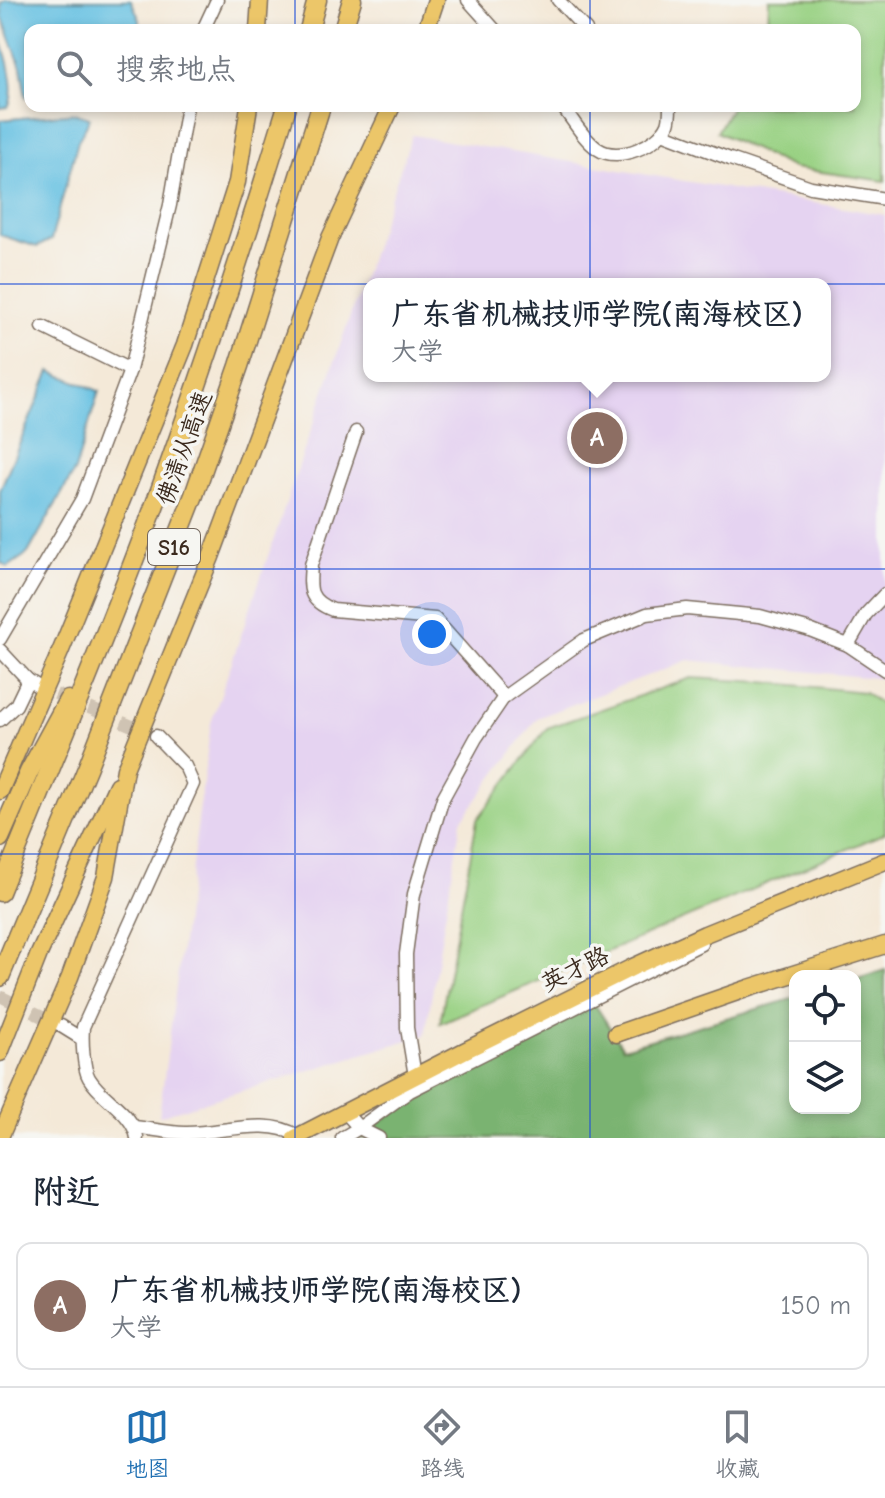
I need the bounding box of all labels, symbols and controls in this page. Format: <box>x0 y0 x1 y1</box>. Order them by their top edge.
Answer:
search box <box>24 24 861 112</box>
icon: search <box>52 46 96 90</box>
text: 搜索地点 <box>116 52 236 87</box>
popup <box>363 278 831 382</box>
text: 广东省机械技师学院(南海校区) <box>391 297 803 332</box>
text: 大学 <box>391 337 443 367</box>
street label: 佛清从高速 <box>150 387 218 509</box>
pin: A <box>571 408 623 468</box>
road number: S16 <box>148 529 200 565</box>
your location <box>412 614 452 654</box>
street label: 英才路 <box>537 941 613 997</box>
map controls <box>789 970 861 1114</box>
button: locate <box>789 970 861 1042</box>
button: layers <box>789 1042 861 1114</box>
text: 附近 <box>32 1172 100 1212</box>
text: 广东省机械技师学院(南海校区) <box>110 1273 521 1308</box>
text: A <box>53 1291 67 1321</box>
text: 150 m <box>781 1291 851 1321</box>
text: 大学 <box>110 1313 162 1343</box>
tab: 地图 <box>125 1405 170 1482</box>
tab: 路线 <box>420 1405 465 1482</box>
tab: 收藏 <box>715 1405 760 1482</box>

